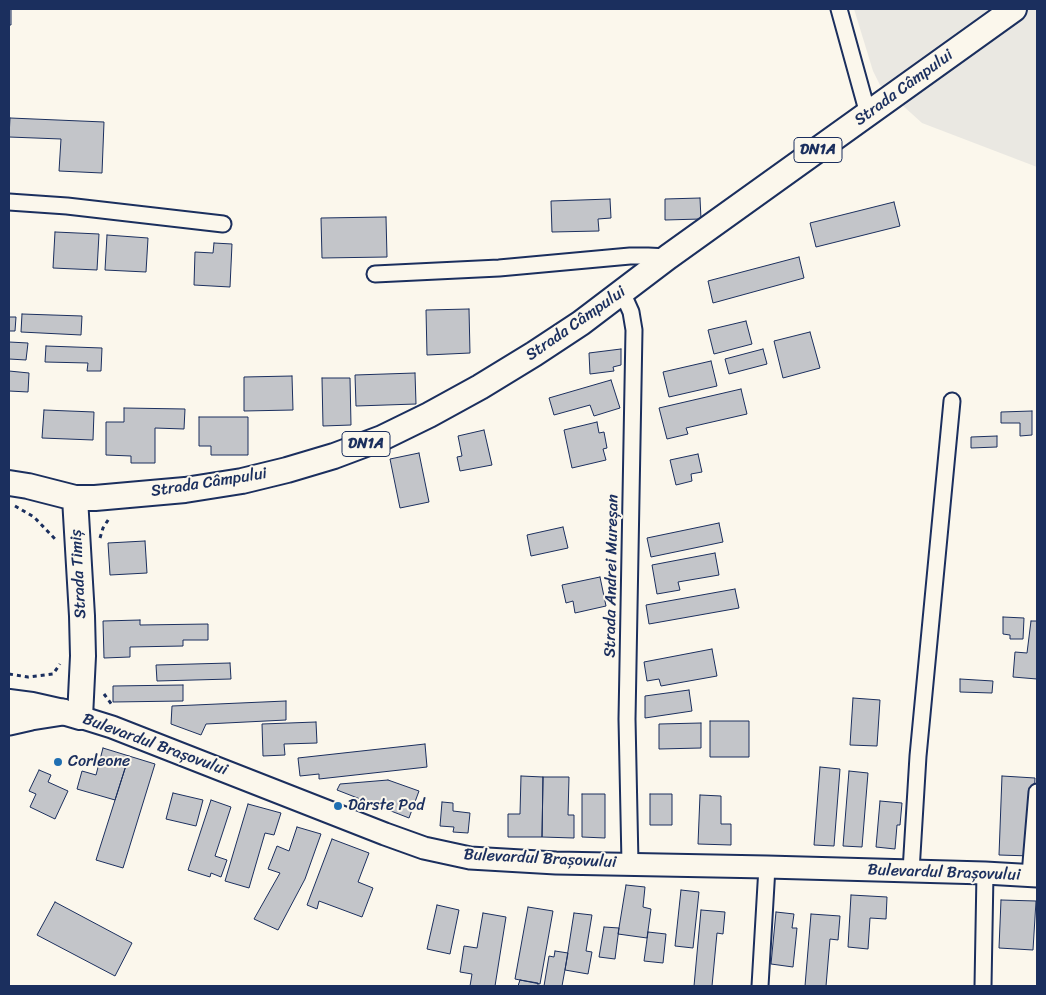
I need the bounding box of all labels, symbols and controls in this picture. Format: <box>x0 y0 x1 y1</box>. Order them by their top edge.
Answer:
street label: Strada Câmpului <box>851 46 957 130</box>
road number: DN1A <box>794 138 842 162</box>
street label: Strada Câmpului <box>523 283 629 365</box>
road number: DN1A <box>342 432 390 456</box>
street label: Strada Câmpului <box>150 464 268 502</box>
street label: Strada Andrei Mureșan <box>601 494 623 658</box>
street label: Strada Timiș <box>67 529 91 619</box>
street label: Bulevardul Brașovului <box>80 710 230 780</box>
place label: Corleone <box>68 752 130 772</box>
marker: Corleone <box>52 756 64 768</box>
place label: Dârste Pod <box>348 796 425 816</box>
marker: Dârste Pod <box>332 800 344 812</box>
street label: Bulevardul Brașovului <box>463 845 617 873</box>
street label: Bulevardul Brașovului <box>867 861 1021 885</box>

